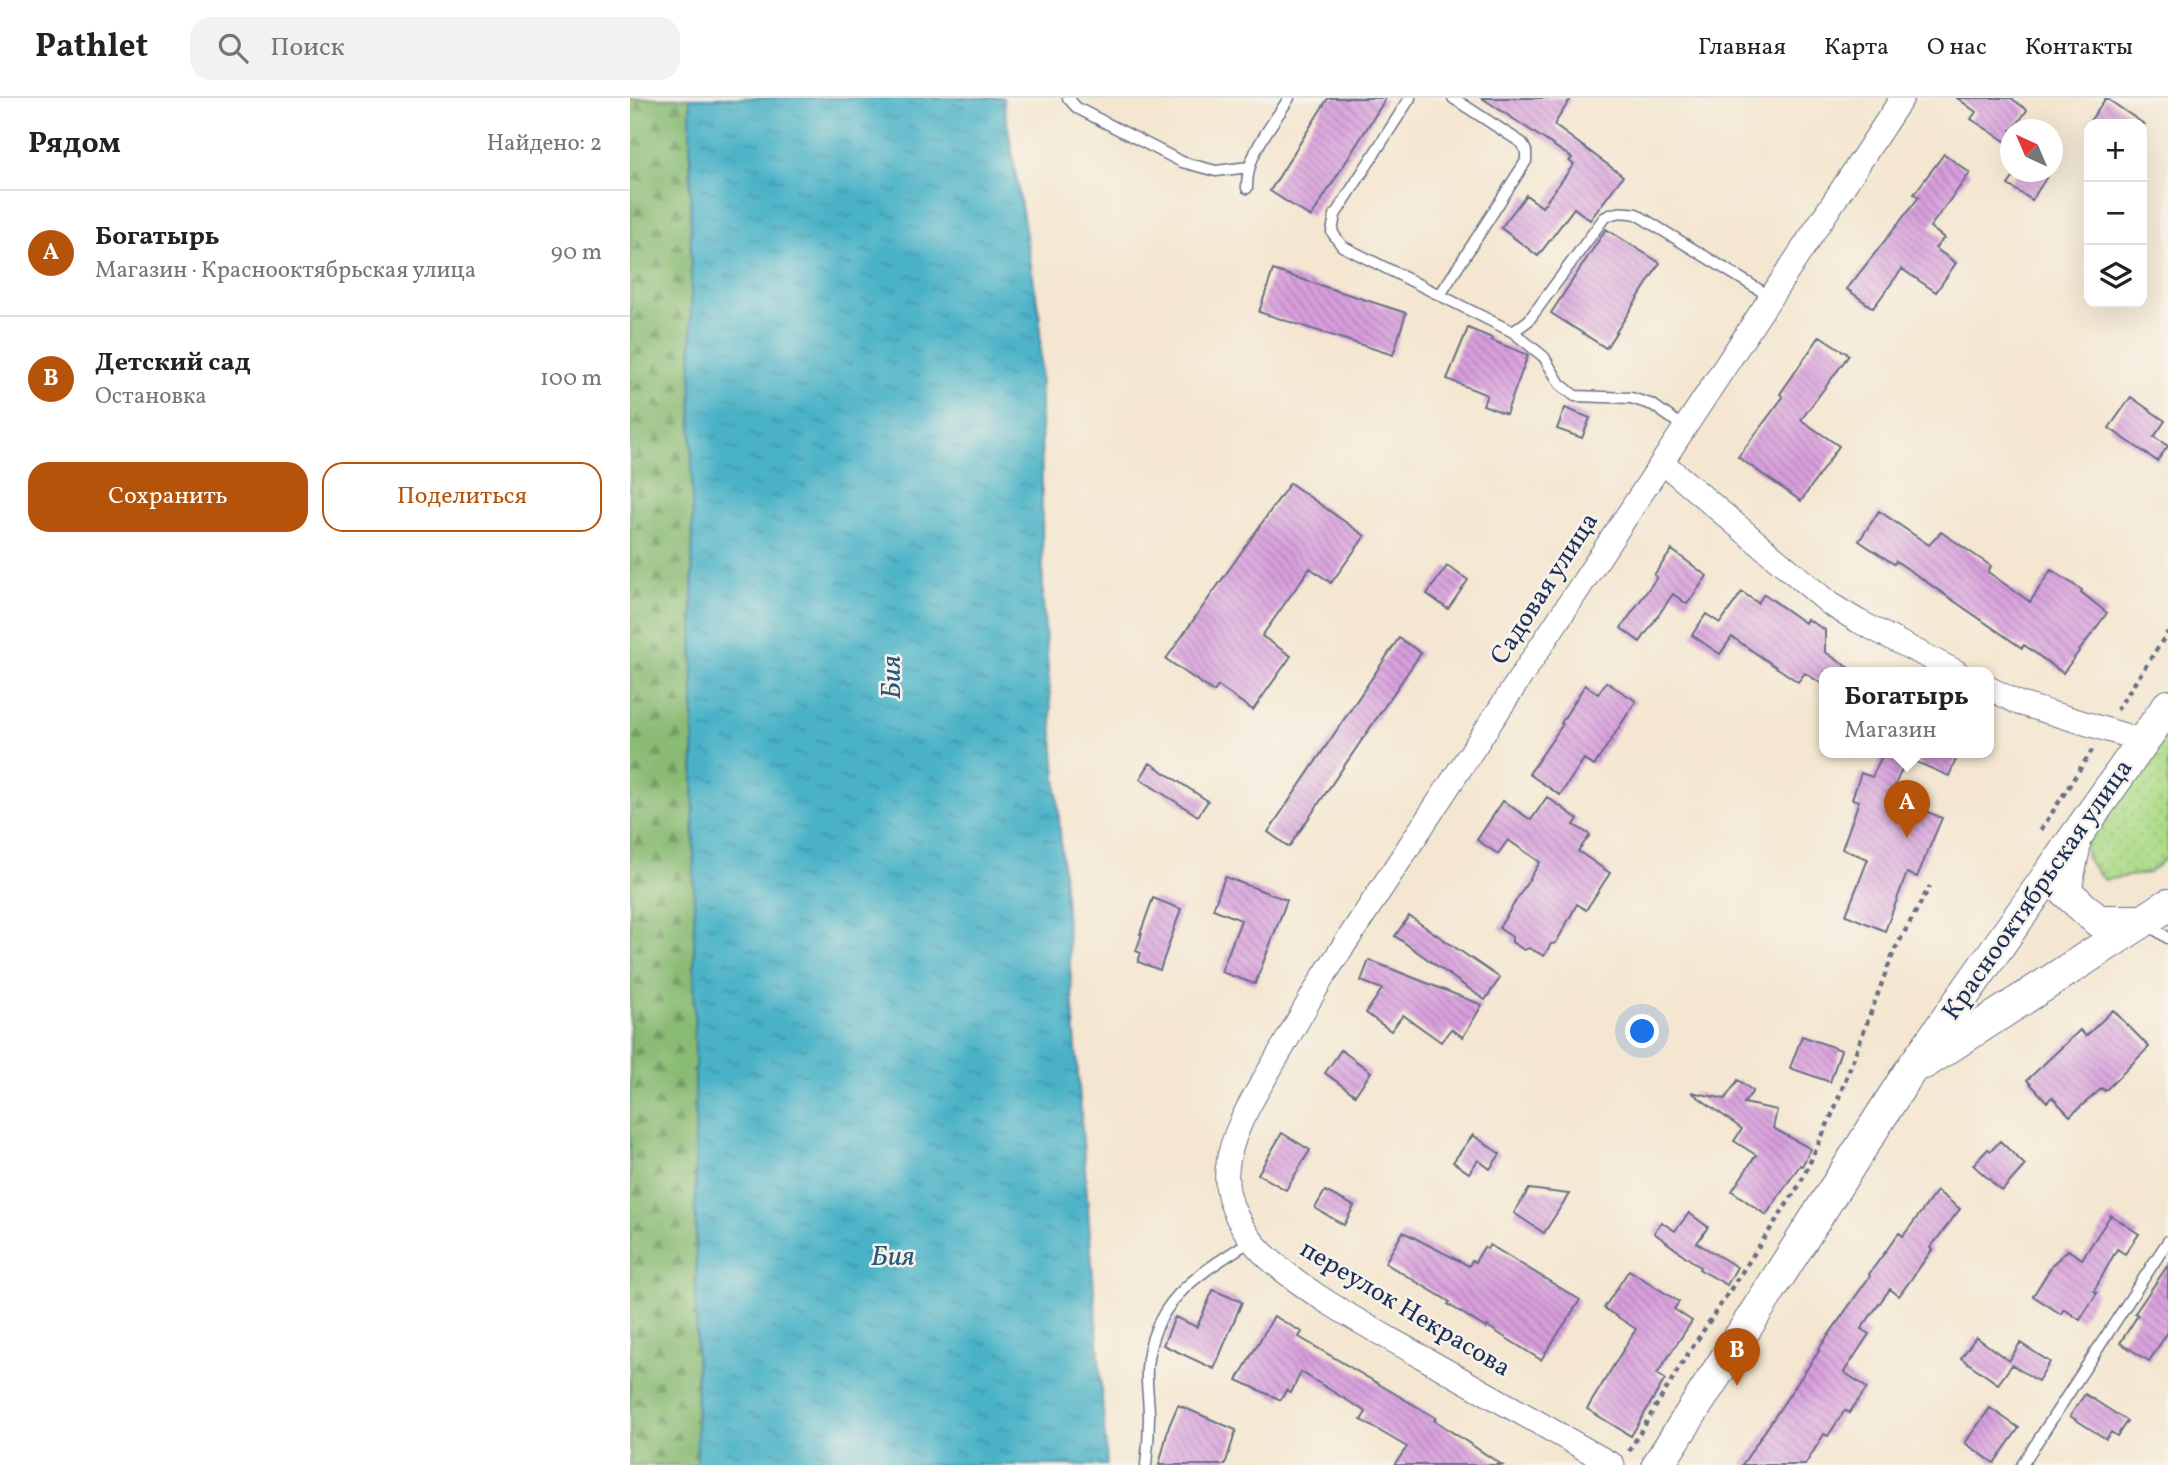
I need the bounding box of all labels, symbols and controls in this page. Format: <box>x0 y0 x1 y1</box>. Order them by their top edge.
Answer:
search box <box>190 17 680 80</box>
text: Pathlet <box>35 25 148 71</box>
icon: search <box>214 29 252 67</box>
text: Поиск <box>270 30 345 66</box>
text: Главная <box>1698 31 1786 65</box>
text: Карта <box>1824 31 1889 65</box>
text: О нас <box>1927 31 1987 65</box>
text: Контакты <box>2025 31 2133 65</box>
north arrow <box>2000 119 2063 182</box>
map controls <box>2084 119 2147 308</box>
button: + <box>2084 119 2147 182</box>
text: Рядом <box>28 123 121 165</box>
text: Найдено: 2 <box>487 128 602 160</box>
button: − <box>2084 182 2147 245</box>
text: Богатырь <box>95 219 220 255</box>
text: A <box>43 237 59 269</box>
text: 90 m <box>551 237 602 269</box>
button: layers <box>2084 245 2147 308</box>
text: Магазин · Краснооктябрьская улица <box>95 255 476 287</box>
text: Детский сад <box>95 345 251 381</box>
text: B <box>43 363 59 395</box>
text: 100 m <box>540 363 602 395</box>
text: Остановка <box>95 381 207 413</box>
button: Сохранить <box>28 462 308 532</box>
button: Поделиться <box>322 462 602 532</box>
street label: Садовая улица <box>1482 506 1608 672</box>
water label: Бия <box>873 655 912 699</box>
popup <box>1819 667 1994 758</box>
text: Богатырь <box>1844 679 1969 715</box>
text: Магазин <box>1844 715 1937 747</box>
street label: Краснооктябрьская улица <box>1934 752 2142 1028</box>
pin: A <box>1884 780 1930 838</box>
your location <box>1625 1014 1659 1048</box>
street label: переулок Некрасова <box>1293 1232 1517 1386</box>
water label: Бия <box>871 1238 915 1277</box>
pin: B <box>1714 1328 1760 1386</box>

